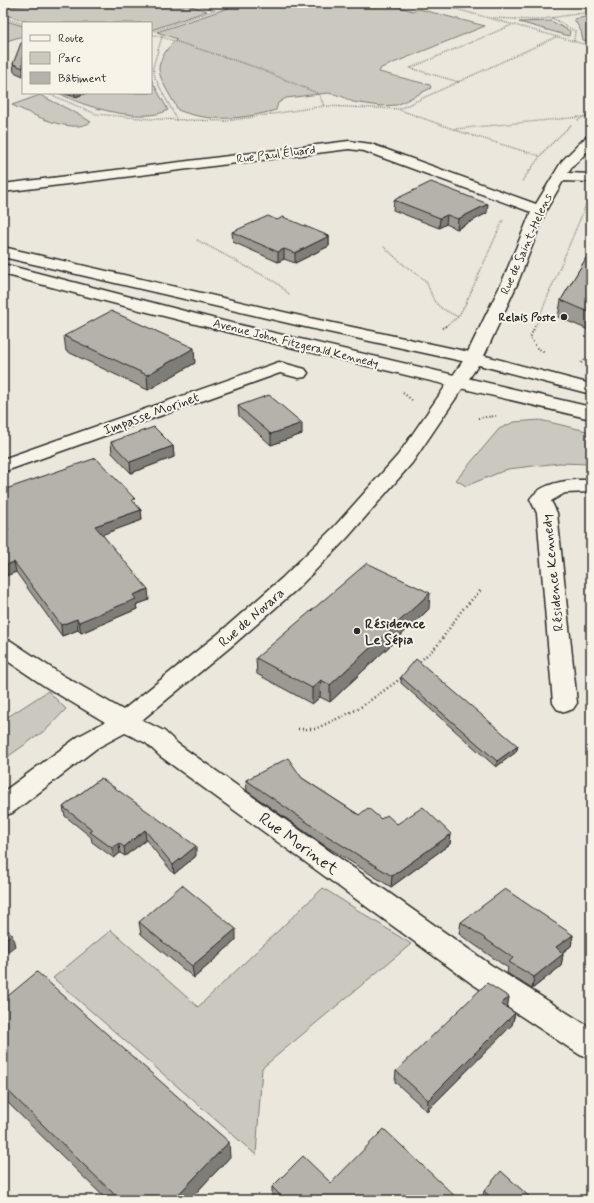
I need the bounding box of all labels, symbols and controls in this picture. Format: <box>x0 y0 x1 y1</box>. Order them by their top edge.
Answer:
legend <box>22 22 152 94</box>
text: Route <box>58 31 84 47</box>
text: Parc <box>58 51 81 67</box>
text: Bâtiment <box>58 71 107 87</box>
street label: Rue Paul Éluard <box>236 142 317 168</box>
street label: Rue de Saint-Helens <box>497 191 557 297</box>
place label: Relais Poste <box>499 310 556 326</box>
marker: Relais Poste <box>559 312 569 322</box>
street label: Avenue John Fitzgerald Kennedy <box>211 316 380 372</box>
street label: Impasse Morinet <box>101 388 202 440</box>
street label: Résidence Kennedy <box>538 513 568 632</box>
street label: Rue de Novara <box>215 584 288 651</box>
place label: Résidence Le Sépia <box>365 615 426 649</box>
marker: Résidence Le Sépia <box>352 626 362 636</box>
street label: Rue Morinet <box>254 808 343 880</box>

